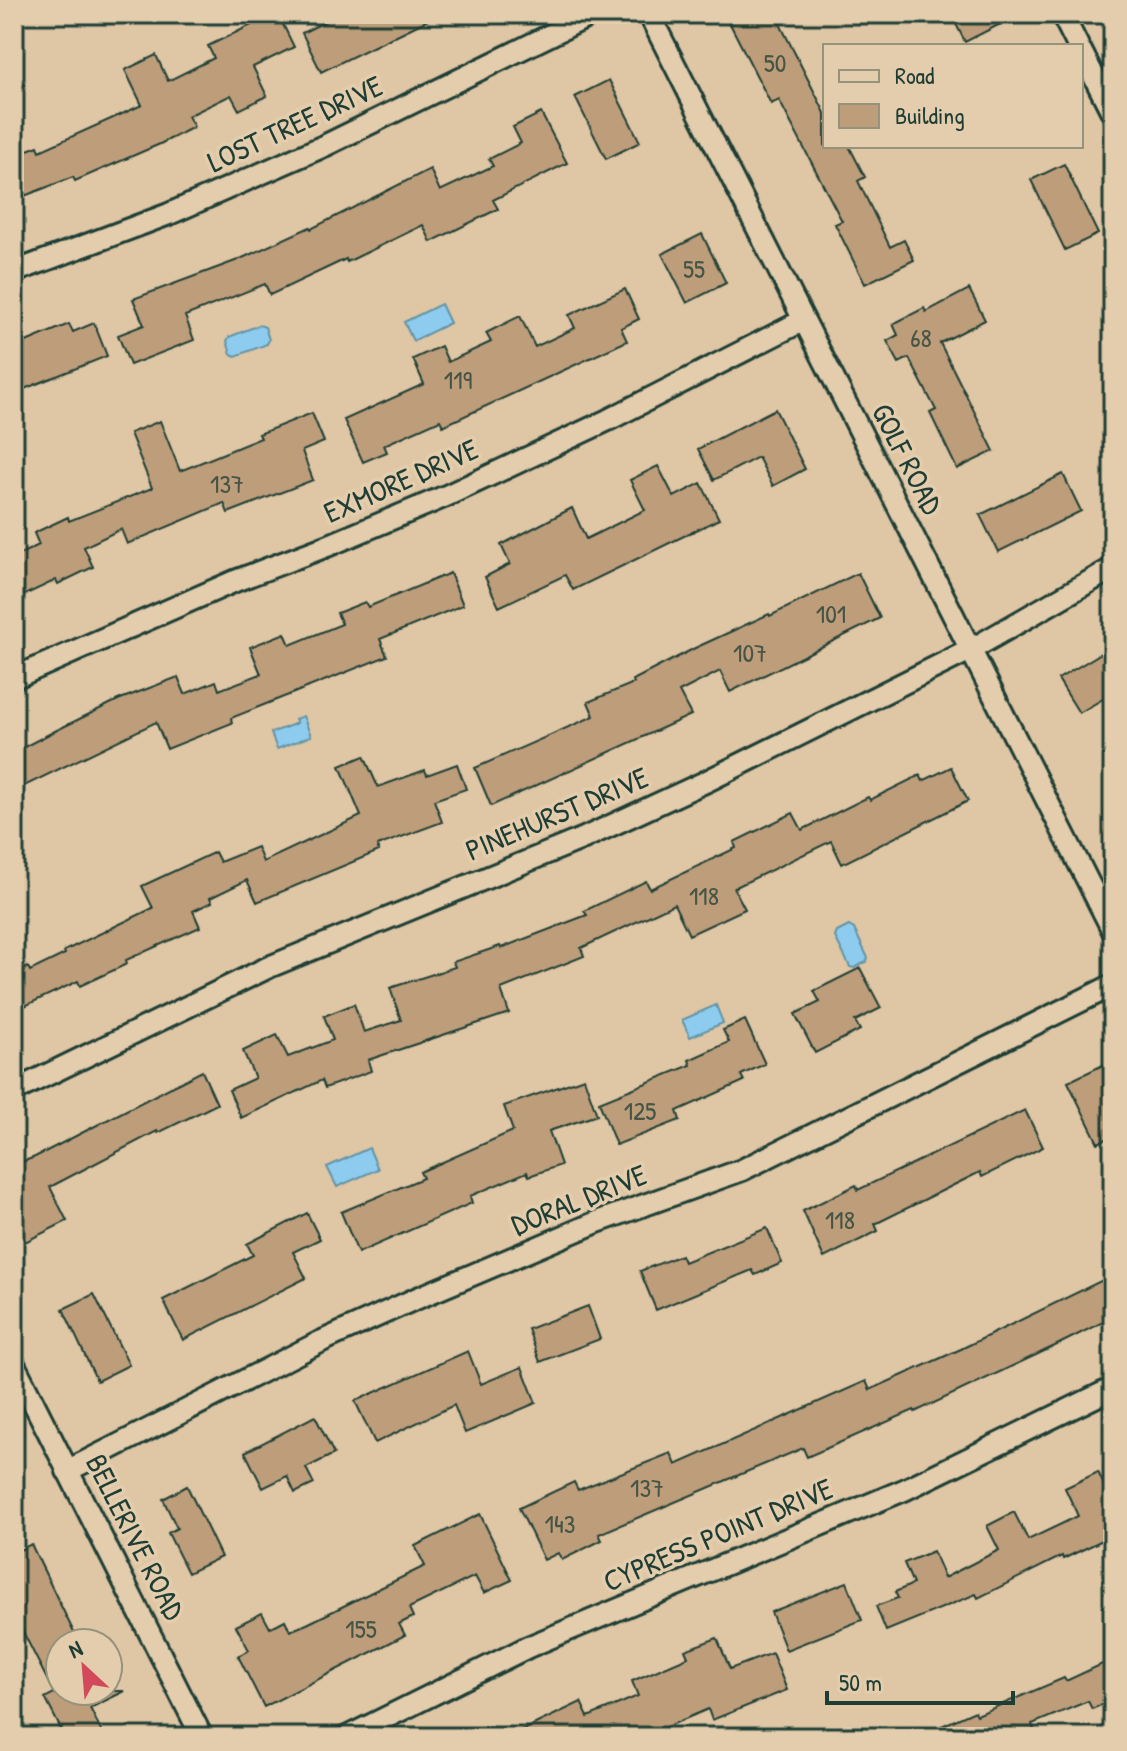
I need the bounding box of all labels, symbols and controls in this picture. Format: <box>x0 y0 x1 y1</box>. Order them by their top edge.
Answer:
legend <box>823 44 1083 148</box>
house number: 50 <box>764 45 786 80</box>
text: Road <box>895 59 934 91</box>
street label: LOST TREE DRIVE <box>201 65 389 181</box>
text: Building <box>895 99 965 131</box>
house number: 55 <box>683 251 705 286</box>
house number: 68 <box>910 320 932 355</box>
house number: 119 <box>444 362 472 397</box>
street label: GOLF ROAD <box>863 396 953 522</box>
street label: EXMORE DRIVE <box>317 428 484 532</box>
house number: 137 <box>210 466 244 501</box>
house number: 101 <box>816 596 846 631</box>
house number: 107 <box>733 635 767 670</box>
street label: PINEHURST DRIVE <box>459 757 654 870</box>
house number: 118 <box>689 878 719 913</box>
house number: 125 <box>624 1093 656 1128</box>
street label: DORAL DRIVE <box>505 1154 652 1244</box>
house number: 118 <box>825 1202 855 1237</box>
street label: BELLERIVE ROAD <box>77 1447 195 1627</box>
street label: CYPRESS POINT DRIVE <box>597 1468 838 1600</box>
house number: 137 <box>630 1470 664 1505</box>
house number: 143 <box>545 1506 575 1541</box>
house number: 155 <box>345 1611 377 1646</box>
north arrow <box>44 1627 124 1707</box>
text: N <box>63 1633 87 1665</box>
scale bar <box>827 1655 1013 1705</box>
text: 50 m <box>839 1666 882 1698</box>

